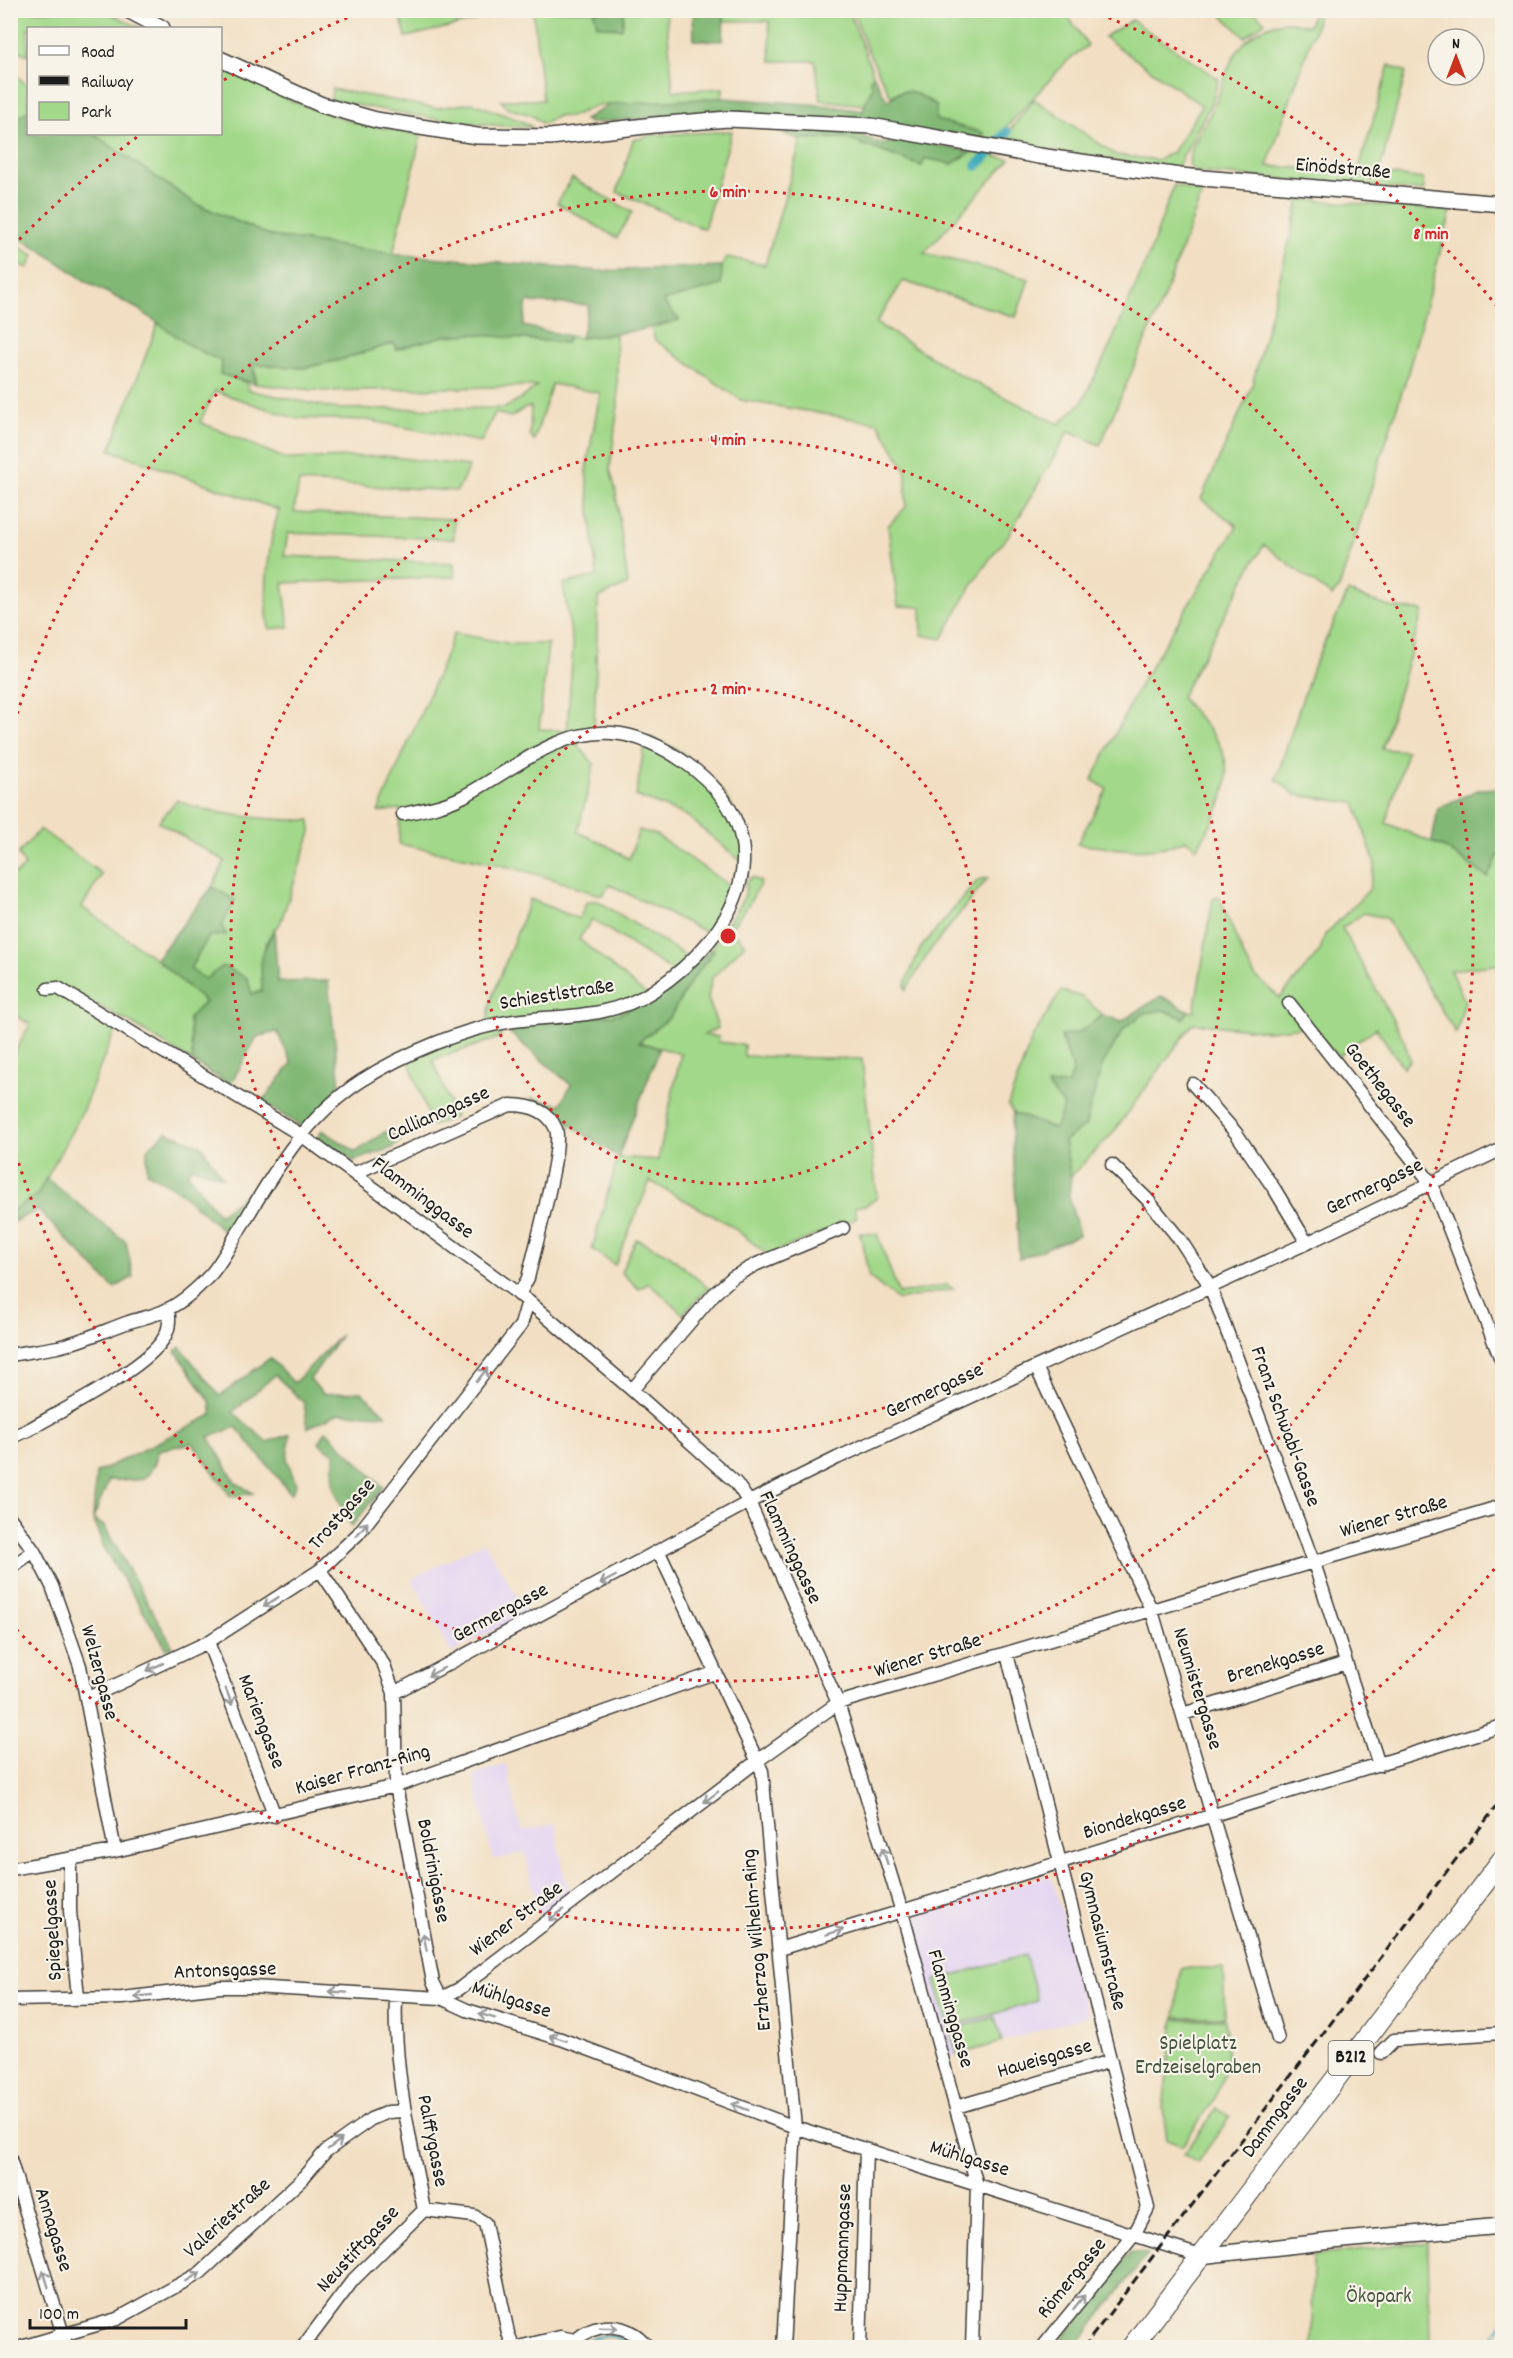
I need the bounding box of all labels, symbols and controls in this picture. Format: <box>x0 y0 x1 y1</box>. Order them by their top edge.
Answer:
legend <box>27 27 222 135</box>
north arrow <box>1426 27 1486 87</box>
text: N <box>1452 33 1460 56</box>
text: Road <box>81 41 115 66</box>
text: Railway <box>81 71 134 96</box>
text: Park <box>81 101 112 126</box>
street label: Einödstraße <box>1294 151 1392 189</box>
text: 6 min <box>710 181 746 206</box>
text: 8 min <box>1413 223 1449 248</box>
text: 4 min <box>710 429 746 454</box>
text: 2 min <box>710 678 746 703</box>
centre of rings <box>718 926 738 946</box>
street label: Schiestlstraße <box>498 972 616 1020</box>
street label: Goethegasse <box>1336 1037 1422 1135</box>
street label: Callianogasse <box>383 1079 495 1151</box>
street label: Flamminggasse <box>364 1150 480 1248</box>
street label: Germergasse <box>1321 1151 1429 1225</box>
street label: Franz Schwabl-Gasse <box>1241 1343 1327 1511</box>
street label: Germergasse <box>881 1356 989 1428</box>
one-way arrow <box>475 1367 488 1383</box>
street label: Trostgasse <box>302 1472 384 1558</box>
street label: Flamminggasse <box>750 1486 828 1610</box>
street label: Wiener Straße <box>1337 1488 1451 1548</box>
one-way arrow <box>355 1521 368 1537</box>
one-way arrow <box>599 1575 617 1586</box>
street label: Germergasse <box>448 1576 554 1652</box>
one-way arrow <box>263 1596 280 1608</box>
street label: Welzergasse <box>71 1622 125 1724</box>
street label: Neumistergasse <box>1163 1624 1229 1754</box>
street label: Wiener Straße <box>871 1626 985 1688</box>
street label: Brenekgasse <box>1224 1635 1328 1693</box>
one-way arrow <box>147 1662 165 1673</box>
one-way arrow <box>427 1666 445 1678</box>
street label: Mariengasse <box>228 1671 292 1773</box>
one-way arrow <box>224 1687 235 1706</box>
street label: Kaiser Franz-Ring <box>292 1737 434 1805</box>
street label: Biondekgasse <box>1080 1789 1190 1849</box>
one-way arrow <box>703 1790 719 1803</box>
street label: Boldrinigasse <box>407 1816 457 1926</box>
one-way arrow <box>879 1847 890 1866</box>
street label: Erzherzog Wilhelm-Ring <box>735 1848 781 2032</box>
street label: Gymnasiumstraße <box>1069 1868 1133 2014</box>
street label: Wiener Straße <box>464 1875 570 1965</box>
street label: Spiegelgasse <box>36 1879 72 1981</box>
one-way arrow <box>548 1909 564 1922</box>
one-way arrow <box>825 1926 844 1937</box>
one-way arrow <box>420 1933 431 1952</box>
street label: Flamminggasse <box>918 1946 980 2072</box>
street label: Antonsgasse <box>173 1955 277 1989</box>
street label: Mühlgasse <box>467 1974 555 2028</box>
one-way arrow <box>328 1986 348 1997</box>
one-way arrow <box>134 1990 154 2001</box>
one-way arrow <box>478 2010 497 2021</box>
park label: Spielplatz Erdzeiselgraben <box>1135 2030 1261 2084</box>
one-way arrow <box>549 2032 568 2043</box>
street label: Haueisgasse <box>994 2032 1096 2088</box>
road number: B212 <box>1328 2041 1374 2075</box>
street label: Dammgasse <box>1235 2071 1317 2165</box>
street label: Palffygasse <box>407 2092 455 2190</box>
one-way arrow <box>731 2100 750 2111</box>
street label: Mühlgasse <box>925 2134 1013 2186</box>
one-way arrow <box>327 2138 343 2151</box>
street label: Valeriestraße <box>178 2172 278 2266</box>
street label: Huppmanngasse <box>827 2183 861 2313</box>
street label: Annagasse <box>25 2184 79 2276</box>
street label: Neustiftgasse <box>310 2199 408 2301</box>
street label: Römergasse <box>1031 2232 1115 2326</box>
one-way arrow <box>40 2270 51 2289</box>
one-way arrow <box>184 2271 201 2283</box>
park label: Ökopark <box>1346 2283 1412 2313</box>
scale bar <box>30 2292 186 2330</box>
one-way arrow <box>1073 2294 1086 2310</box>
text: 100 m <box>39 2303 79 2328</box>
one-way arrow <box>598 2322 618 2334</box>

